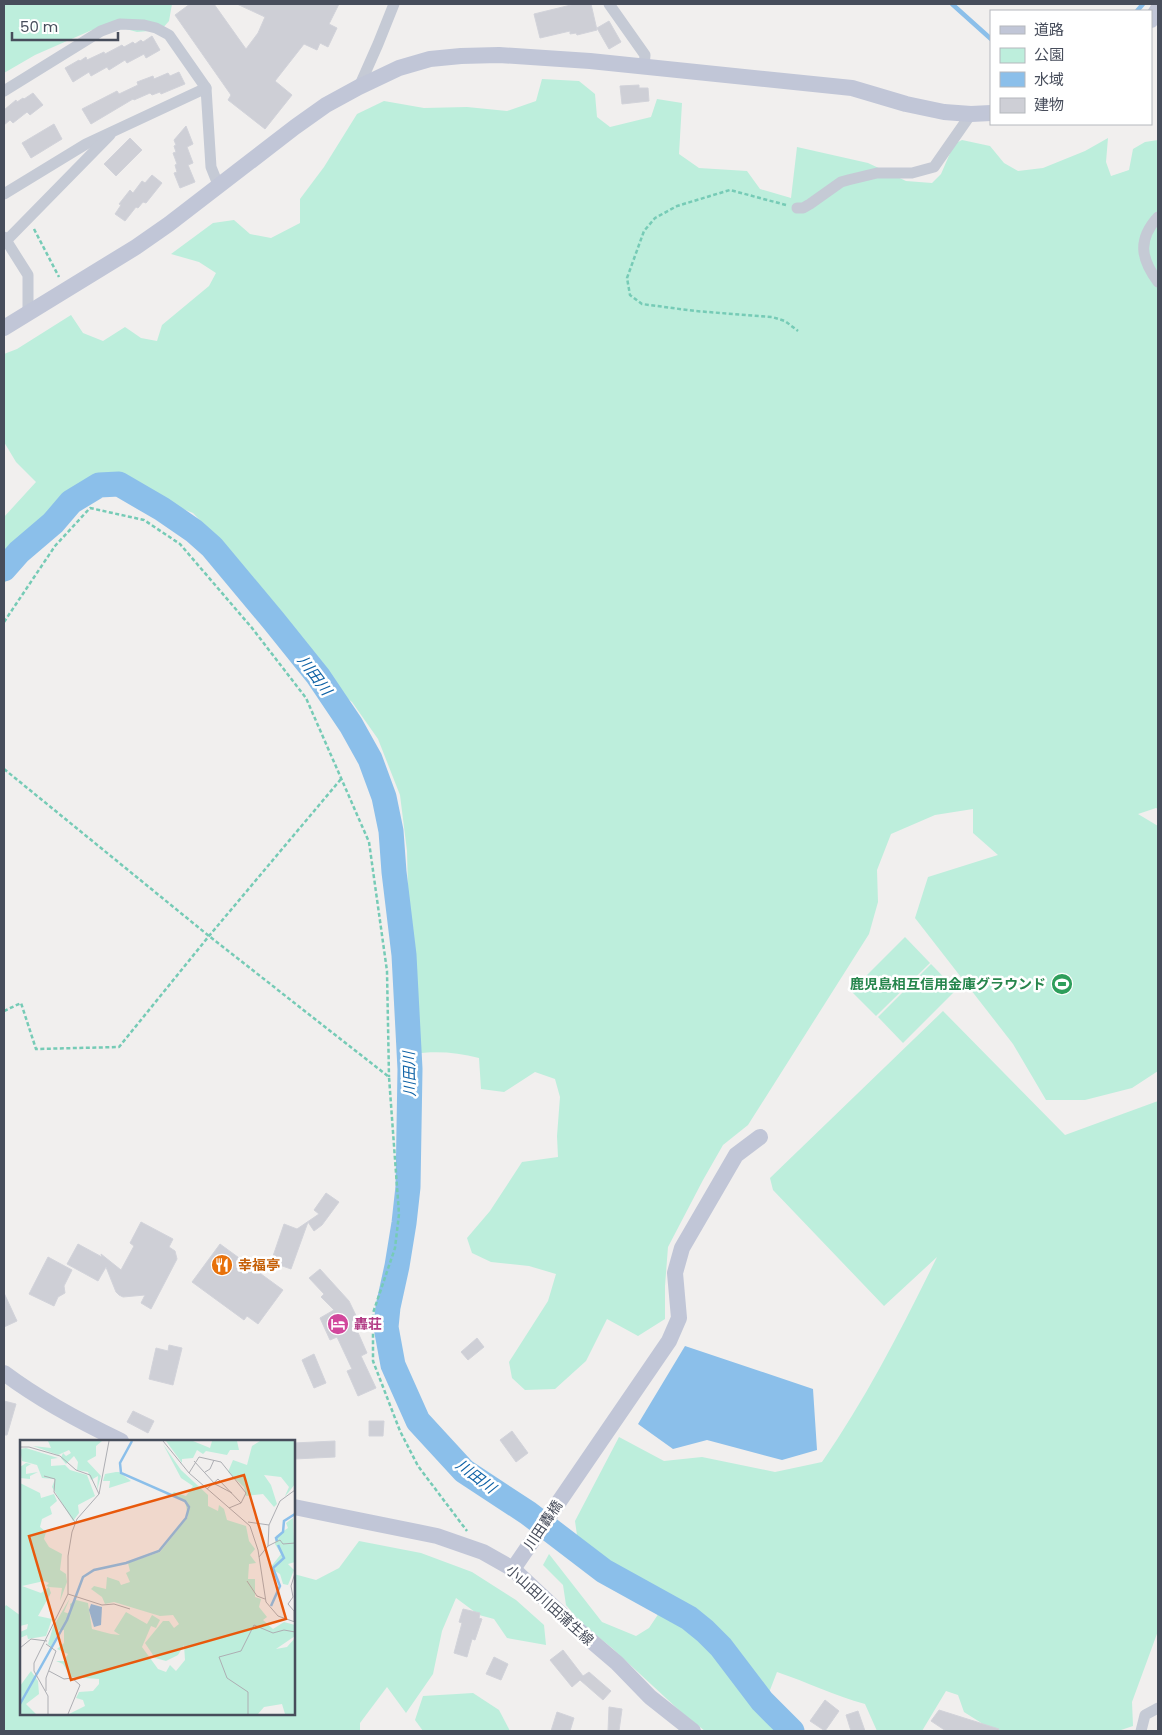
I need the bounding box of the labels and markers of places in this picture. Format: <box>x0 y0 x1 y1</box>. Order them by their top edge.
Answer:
sports icon: 鹿児島相互信用金庫グラウンド <box>1050 972 1074 996</box>
place label: 鹿児島相互信用金庫グラウンド <box>850 974 1046 994</box>
restaurant icon: 幸福亭 <box>210 1253 234 1277</box>
place label: 幸福亭 <box>238 1255 280 1275</box>
hotel icon: 轟荘 <box>326 1312 350 1336</box>
place label: 轟荘 <box>354 1314 382 1334</box>

